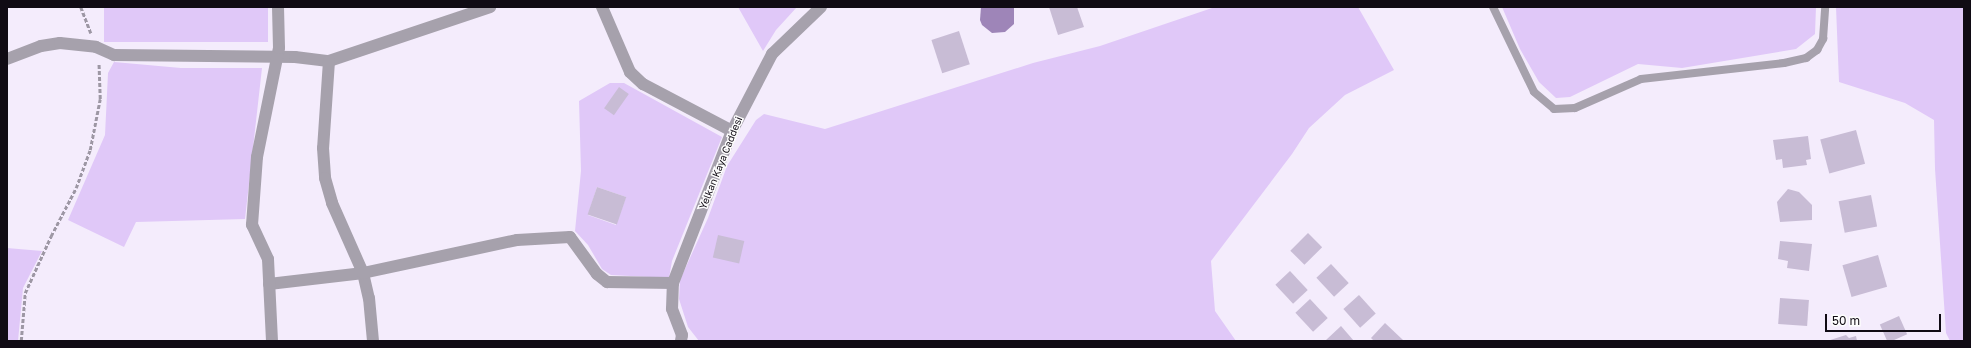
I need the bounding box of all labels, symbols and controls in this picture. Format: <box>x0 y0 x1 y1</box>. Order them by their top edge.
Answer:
street label: Yelkan Kaya Caddesi <box>697 115 745 211</box>
scale bar <box>1827 306 1943 332</box>
text: 50 m <box>1832 313 1860 328</box>

